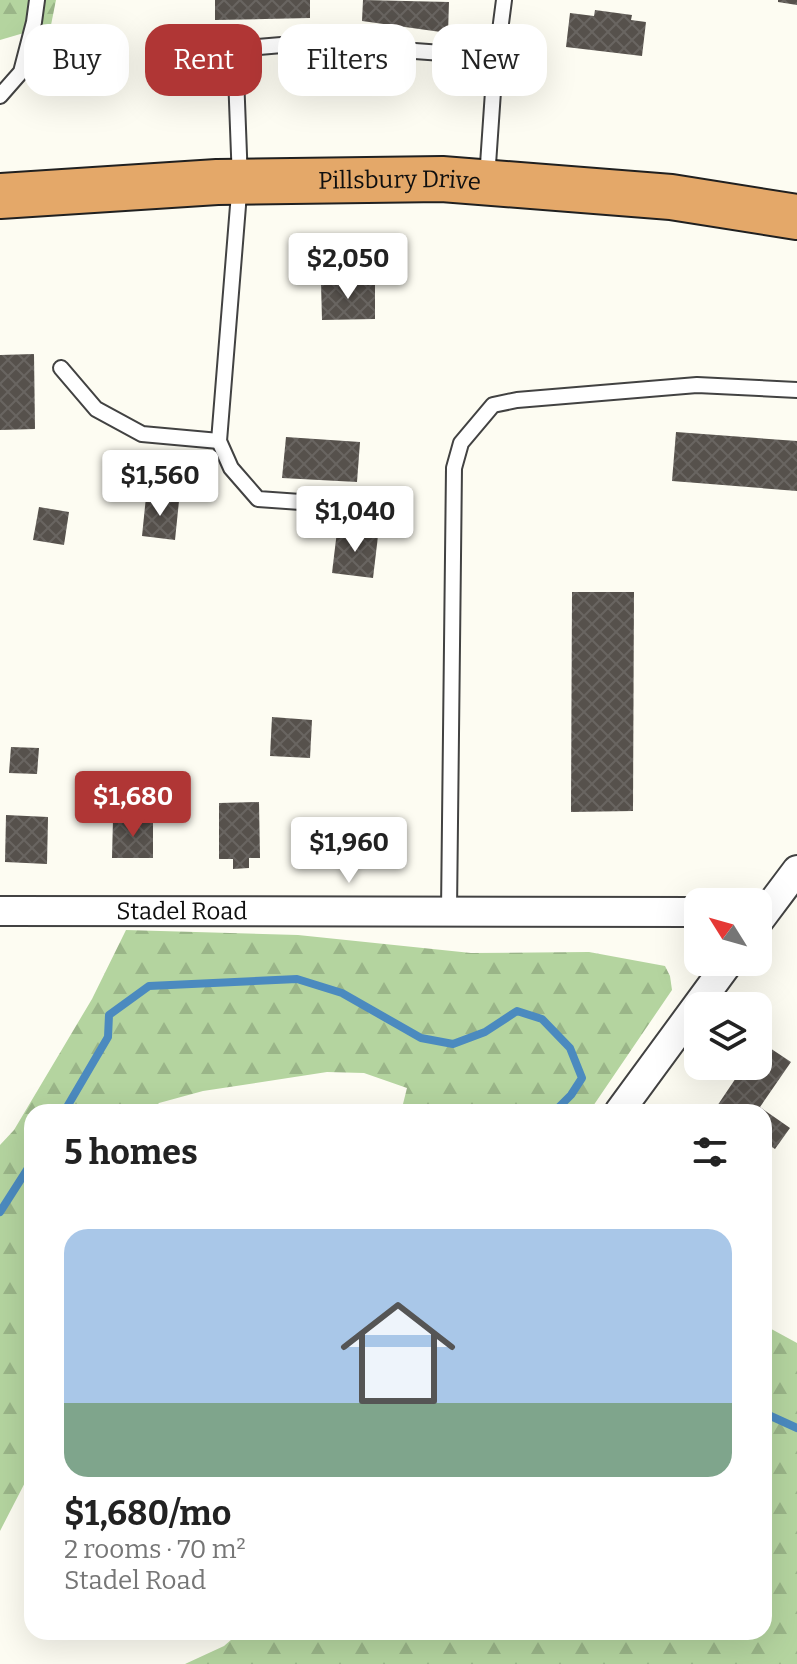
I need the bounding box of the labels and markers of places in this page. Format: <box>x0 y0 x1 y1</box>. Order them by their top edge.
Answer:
pin: $2,050 <box>283 233 413 301</box>
pin: $1,560 <box>95 450 225 518</box>
pin: $1,040 <box>290 486 420 554</box>
pin: $1,680 <box>68 771 198 839</box>
pin: $1,960 <box>284 817 414 885</box>

